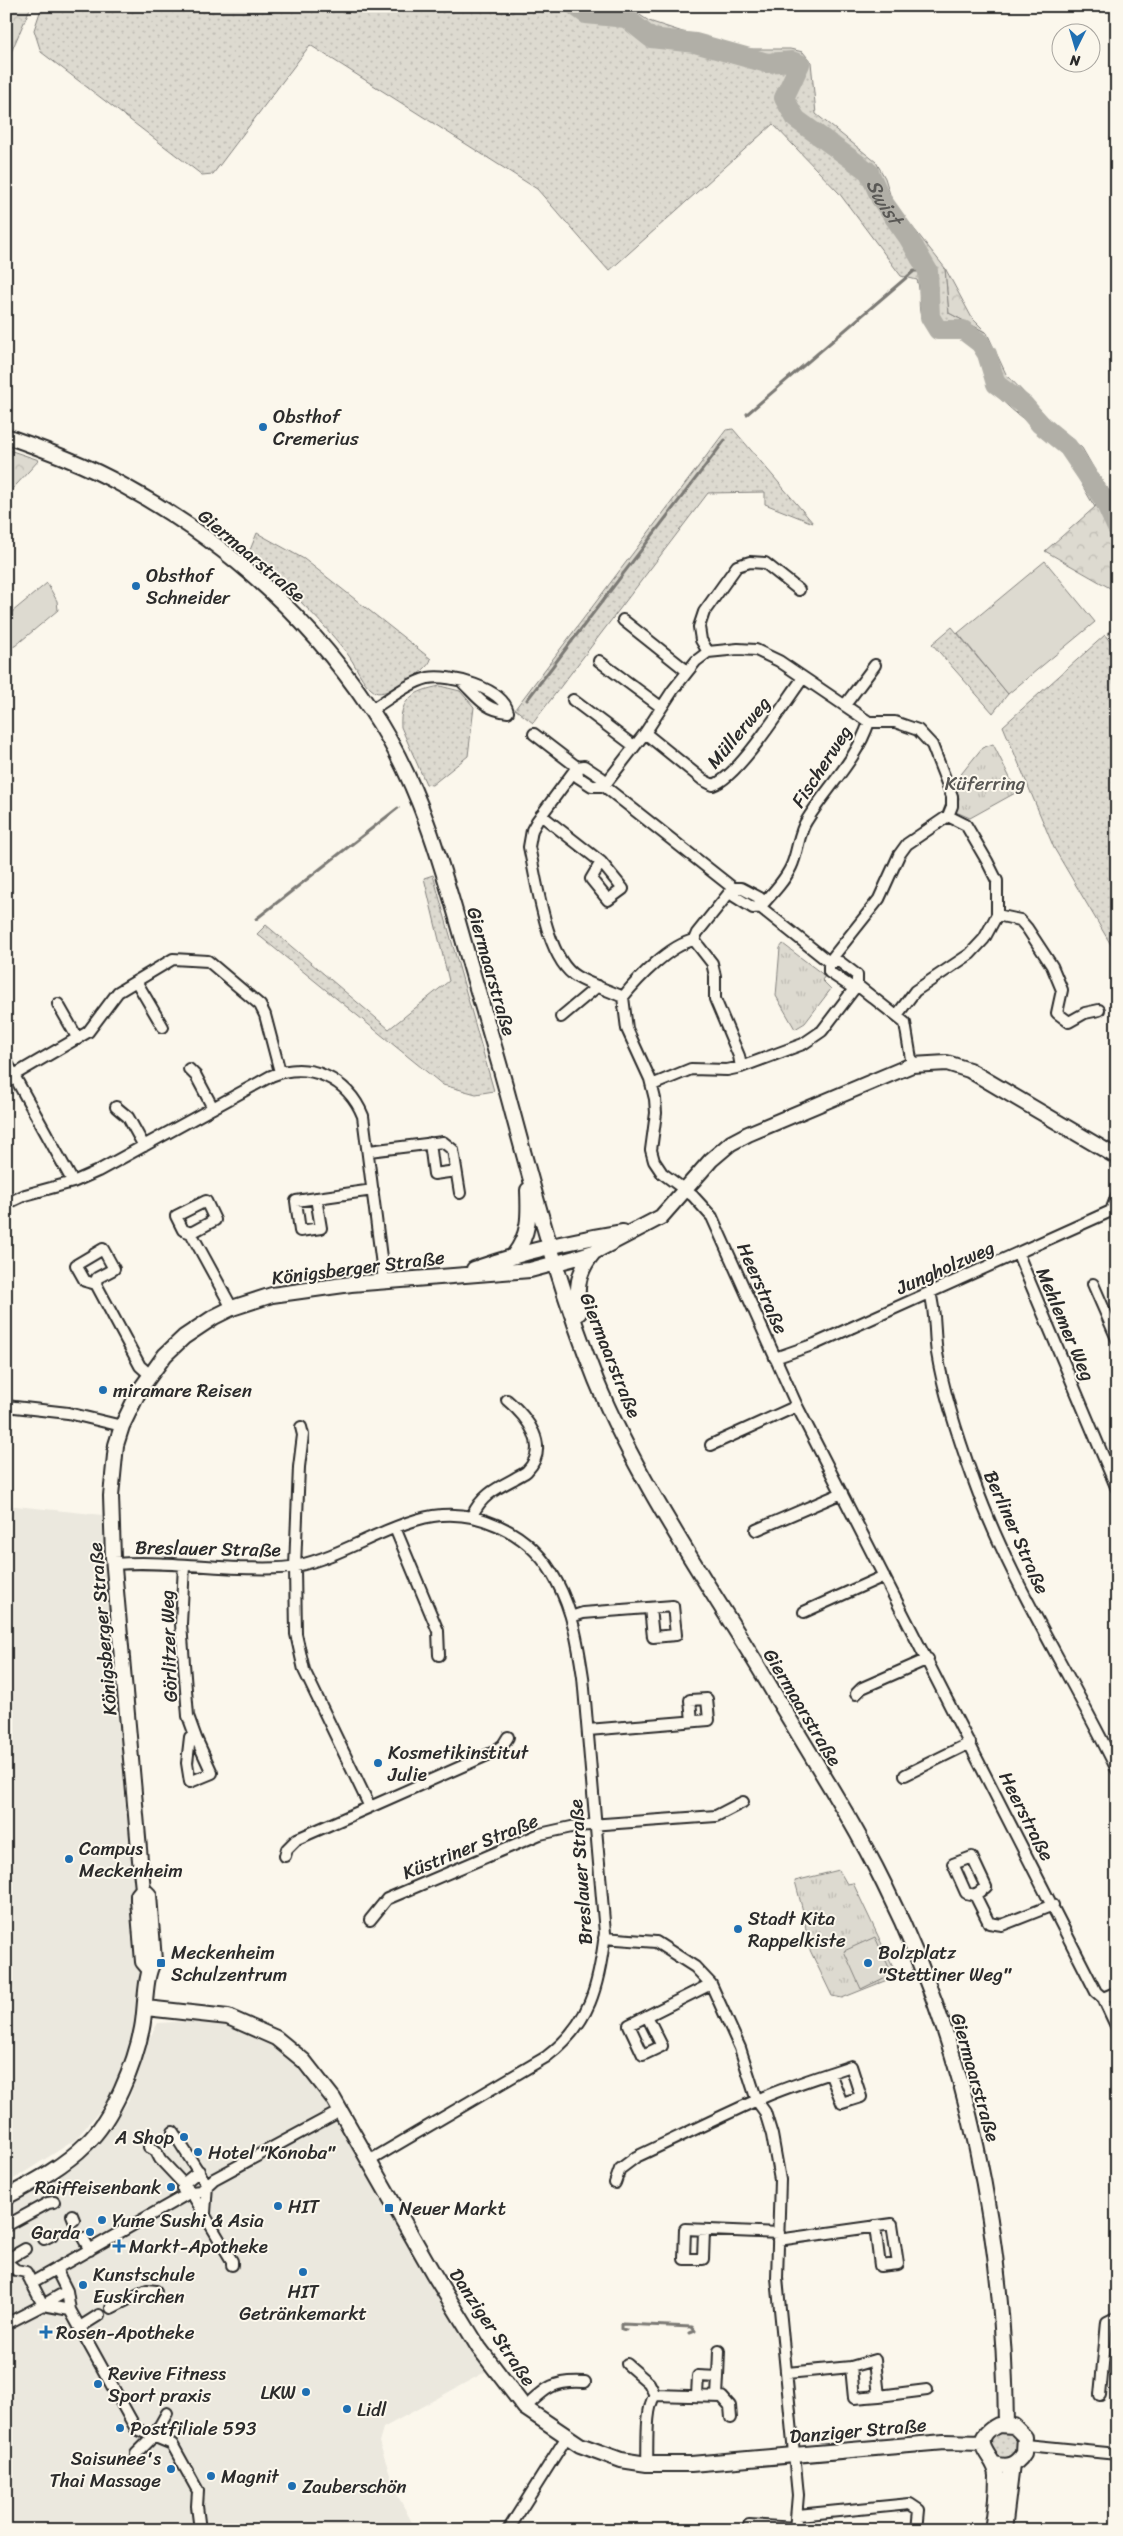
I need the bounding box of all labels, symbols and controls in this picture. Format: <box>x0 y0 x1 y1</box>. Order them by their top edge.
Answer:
north arrow <box>1050 22 1100 72</box>
text: N <box>1069 48 1082 73</box>
water label: Swist <box>856 173 913 235</box>
place label: Obsthof Cremerius <box>273 400 359 455</box>
marker: Obsthof Cremerius <box>257 421 269 433</box>
street label: Giermaarstraße <box>190 500 313 611</box>
place label: Obsthof Schneider <box>146 559 231 614</box>
marker: Obsthof Schneider <box>130 580 142 592</box>
street label: Müllerweg <box>698 688 779 776</box>
street label: Fischerweg <box>782 718 861 814</box>
park label: Küferring <box>945 767 1026 800</box>
street label: Giermaarstraße <box>457 903 526 1039</box>
street label: Jungholzweg <box>890 1231 1000 1304</box>
street label: Heerstraße <box>728 1237 798 1340</box>
street label: Königsberger Straße <box>270 1240 447 1294</box>
street label: Mehlemer Weg <box>1027 1262 1105 1387</box>
street label: Giermaarstraße <box>570 1287 651 1423</box>
place label: miramare Reisen <box>113 1374 252 1407</box>
marker: miramare Reisen <box>97 1384 109 1396</box>
street label: Berliner Straße <box>974 1465 1059 1600</box>
street label: Breslauer Straße <box>135 1531 281 1566</box>
street label: Königsberger Straße <box>78 1541 127 1717</box>
street label: Görlitzer Weg <box>150 1589 187 1703</box>
street label: Giermaarstraße <box>754 1642 851 1773</box>
place label: Kosmetikinstitut Julie <box>387 1736 530 1791</box>
marker: Kosmetikinstitut Julie <box>372 1757 384 1769</box>
street label: Heerstraße <box>990 1765 1063 1867</box>
street label: Breslauer Straße <box>559 1798 602 1946</box>
street label: Küstriner Straße <box>397 1804 544 1889</box>
place label: Campus Meckenheim <box>79 1832 183 1887</box>
marker: Campus Meckenheim <box>63 1853 75 1865</box>
place label: Stadt Kita Rappelkiste <box>748 1902 846 1957</box>
marker: Stadt Kita Rappelkiste <box>732 1923 744 1935</box>
place label: Meckenheim Schulzentrum <box>171 1936 287 1991</box>
place label: Bolzplatz "Stettiner Weg" <box>878 1936 1012 1991</box>
marker: Meckenheim Schulzentrum <box>155 1957 167 1969</box>
marker: Bolzplatz "Stettiner Weg" <box>862 1957 874 1969</box>
street label: Giermaarstraße <box>941 2009 1010 2145</box>
place label: A Shop <box>114 2121 174 2154</box>
marker: A Shop <box>178 2131 190 2143</box>
place label: Hotel "Konoba" <box>208 2136 336 2169</box>
marker: Hotel "Konoba" <box>192 2146 204 2158</box>
place label: Raiffeisenbank <box>35 2171 161 2204</box>
marker: Raiffeisenbank <box>165 2181 177 2193</box>
place label: HIT <box>288 2190 320 2223</box>
place label: Neuer Markt <box>399 2192 506 2225</box>
marker: HIT <box>272 2200 284 2212</box>
marker: Neuer Markt <box>383 2202 395 2214</box>
place label: Yume Sushi & Asia <box>112 2204 264 2237</box>
marker: Yume Sushi & Asia <box>96 2214 108 2226</box>
place label: Garda <box>31 2216 80 2249</box>
marker: Garda <box>84 2226 96 2238</box>
place label: Markt-Apotheke <box>129 2230 268 2263</box>
marker: Markt-Apotheke <box>113 2240 125 2252</box>
place label: Kunstschule Euskirchen <box>93 2258 195 2313</box>
street label: Danziger Straße <box>441 2261 545 2394</box>
marker: HIT Getränkemarkt <box>297 2266 309 2278</box>
place label: HIT Getränkemarkt <box>239 2275 367 2330</box>
marker: Kunstschule Euskirchen <box>77 2279 89 2291</box>
place label: Rosen-Apotheke <box>56 2316 195 2349</box>
marker: Rosen-Apotheke <box>40 2326 52 2338</box>
place label: Revive Fitness Sport praxis <box>108 2357 226 2412</box>
place label: LKW <box>260 2376 296 2409</box>
marker: Revive Fitness Sport praxis <box>92 2378 104 2390</box>
marker: LKW <box>300 2386 312 2398</box>
place label: Lidl <box>357 2393 387 2426</box>
marker: Lidl <box>341 2403 353 2415</box>
street label: Danziger Straße <box>788 2408 928 2453</box>
place label: Postfiliale 593 <box>130 2412 257 2445</box>
marker: Postfiliale 593 <box>114 2422 126 2434</box>
place label: Saisunee's Thai Massage <box>50 2442 161 2497</box>
place label: Magnit <box>221 2460 280 2493</box>
marker: Saisunee's Thai Massage <box>165 2463 177 2475</box>
marker: Magnit <box>205 2470 217 2482</box>
place label: Zauberschön <box>302 2470 407 2503</box>
marker: Zauberschön <box>286 2480 298 2492</box>

